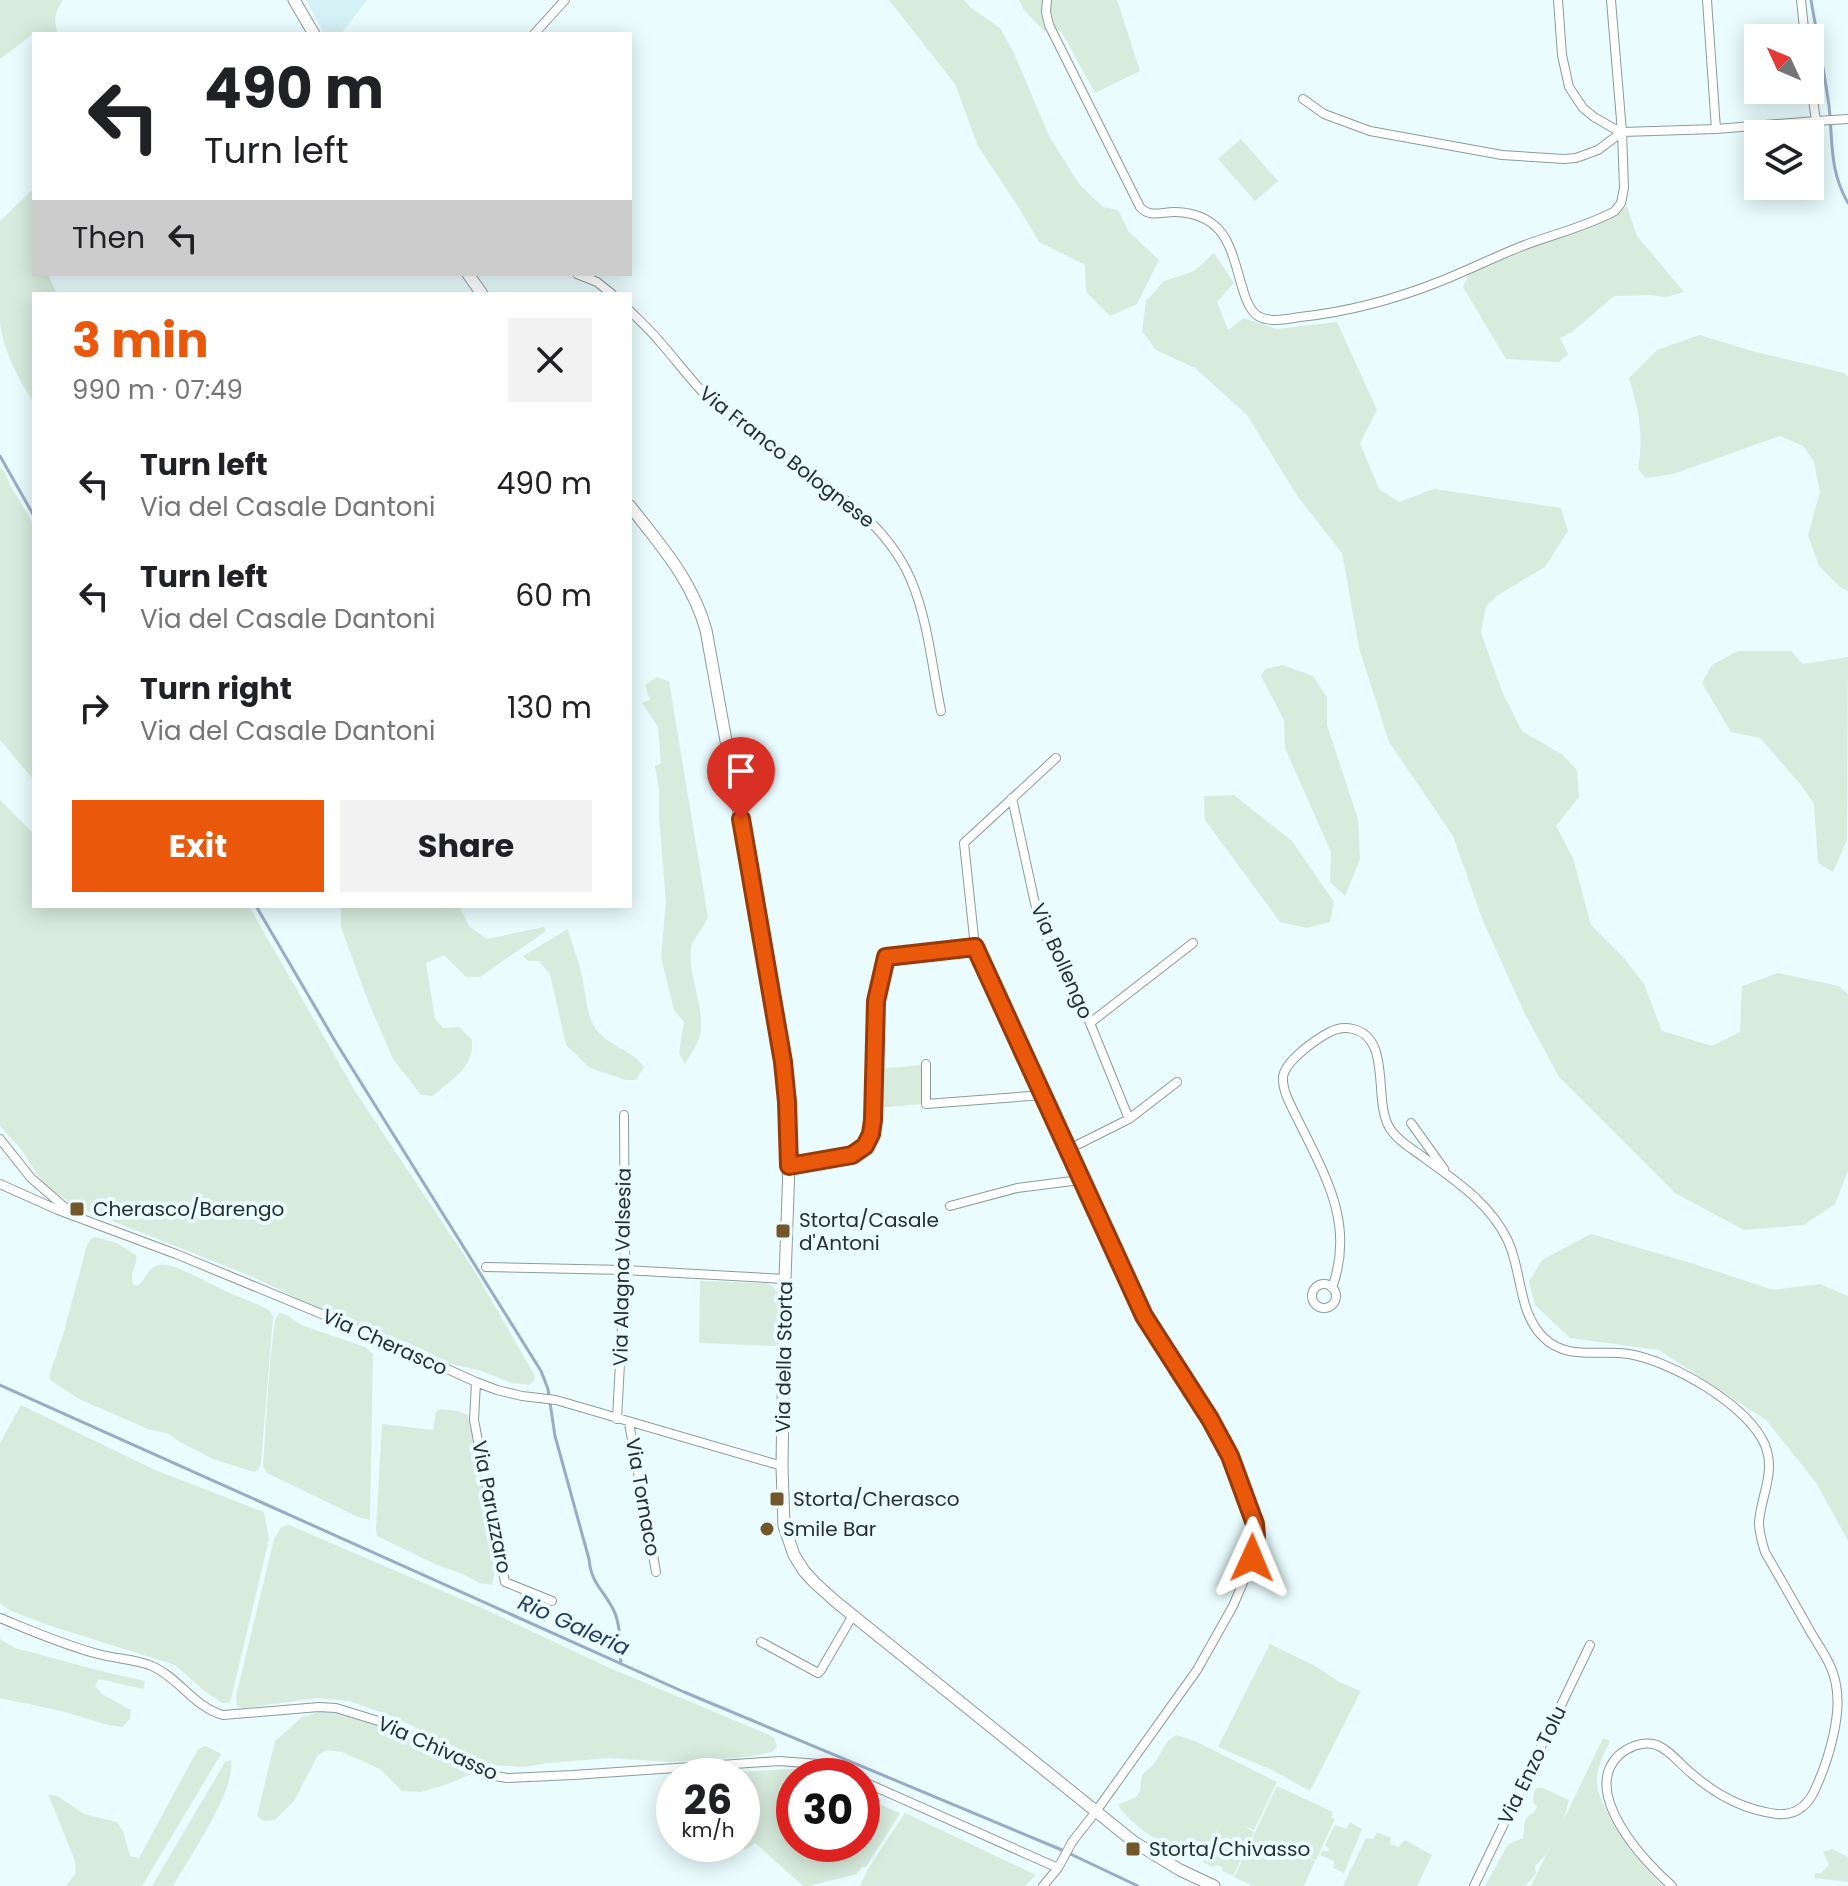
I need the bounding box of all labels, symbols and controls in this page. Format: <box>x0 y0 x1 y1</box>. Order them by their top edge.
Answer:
north arrow <box>1744 24 1824 104</box>
map controls <box>1744 24 1824 200</box>
text: 490 m <box>204 49 384 128</box>
icon: left <box>72 64 176 168</box>
button: layers <box>1744 120 1824 200</box>
text: Turn left <box>204 125 349 176</box>
text: Then <box>72 216 145 259</box>
icon: left <box>161 216 205 260</box>
text: 3 min <box>72 307 209 374</box>
button: close <box>508 318 592 402</box>
text: 990 m · 07:49 <box>72 372 243 408</box>
street label: Via Franco Bolognese <box>693 380 881 534</box>
text: Turn left <box>140 443 268 486</box>
icon: left <box>72 462 116 506</box>
text: 490 m <box>496 462 592 505</box>
text: Via del Casale Dantoni <box>140 489 436 525</box>
text: Turn left <box>140 555 268 598</box>
icon: left <box>72 574 116 618</box>
text: 60 m <box>515 574 592 617</box>
text: Via del Casale Dantoni <box>140 601 436 637</box>
text: Turn right <box>140 667 292 710</box>
icon: right <box>72 686 116 730</box>
text: 130 m <box>507 686 592 729</box>
text: Via del Casale Dantoni <box>140 713 436 749</box>
pin <box>707 737 775 819</box>
icon: arrive <box>719 749 763 793</box>
button: Exit <box>72 800 324 892</box>
button: Share <box>340 800 592 892</box>
street label: Via Bollengo <box>1024 899 1100 1023</box>
street label: Via Alagna Valsesia <box>606 1168 638 1366</box>
place label: Cherasco/Barengo <box>93 1195 284 1223</box>
marker: Cherasco/Barengo <box>68 1200 86 1218</box>
place label: Storta/Casale d'Antoni <box>799 1206 939 1257</box>
marker: Storta/Casale d'Antoni <box>774 1222 792 1240</box>
street label: Via della Storta <box>769 1281 799 1433</box>
street label: Via Cherasco <box>318 1302 452 1382</box>
street label: Via Tornaco <box>619 1436 667 1558</box>
street label: Via Paruzzaro <box>465 1438 519 1576</box>
place label: Storta/Cherasco <box>793 1485 960 1513</box>
marker: Storta/Cherasco <box>768 1490 786 1508</box>
place label: Smile Bar <box>783 1515 876 1543</box>
position arrow <box>1210 1516 1294 1600</box>
marker: Smile Bar <box>758 1520 776 1538</box>
water label: Rio Galeria <box>513 1587 635 1663</box>
street label: Via Enzo Tolu <box>1491 1701 1573 1829</box>
street label: Via Chivasso <box>373 1709 503 1787</box>
speed limit sign: 30 <box>776 1758 880 1862</box>
text: 26 <box>684 1772 732 1828</box>
text: km/h <box>681 1816 735 1844</box>
place label: Storta/Chivasso <box>1149 1835 1310 1863</box>
marker: Storta/Chivasso <box>1124 1840 1142 1858</box>

